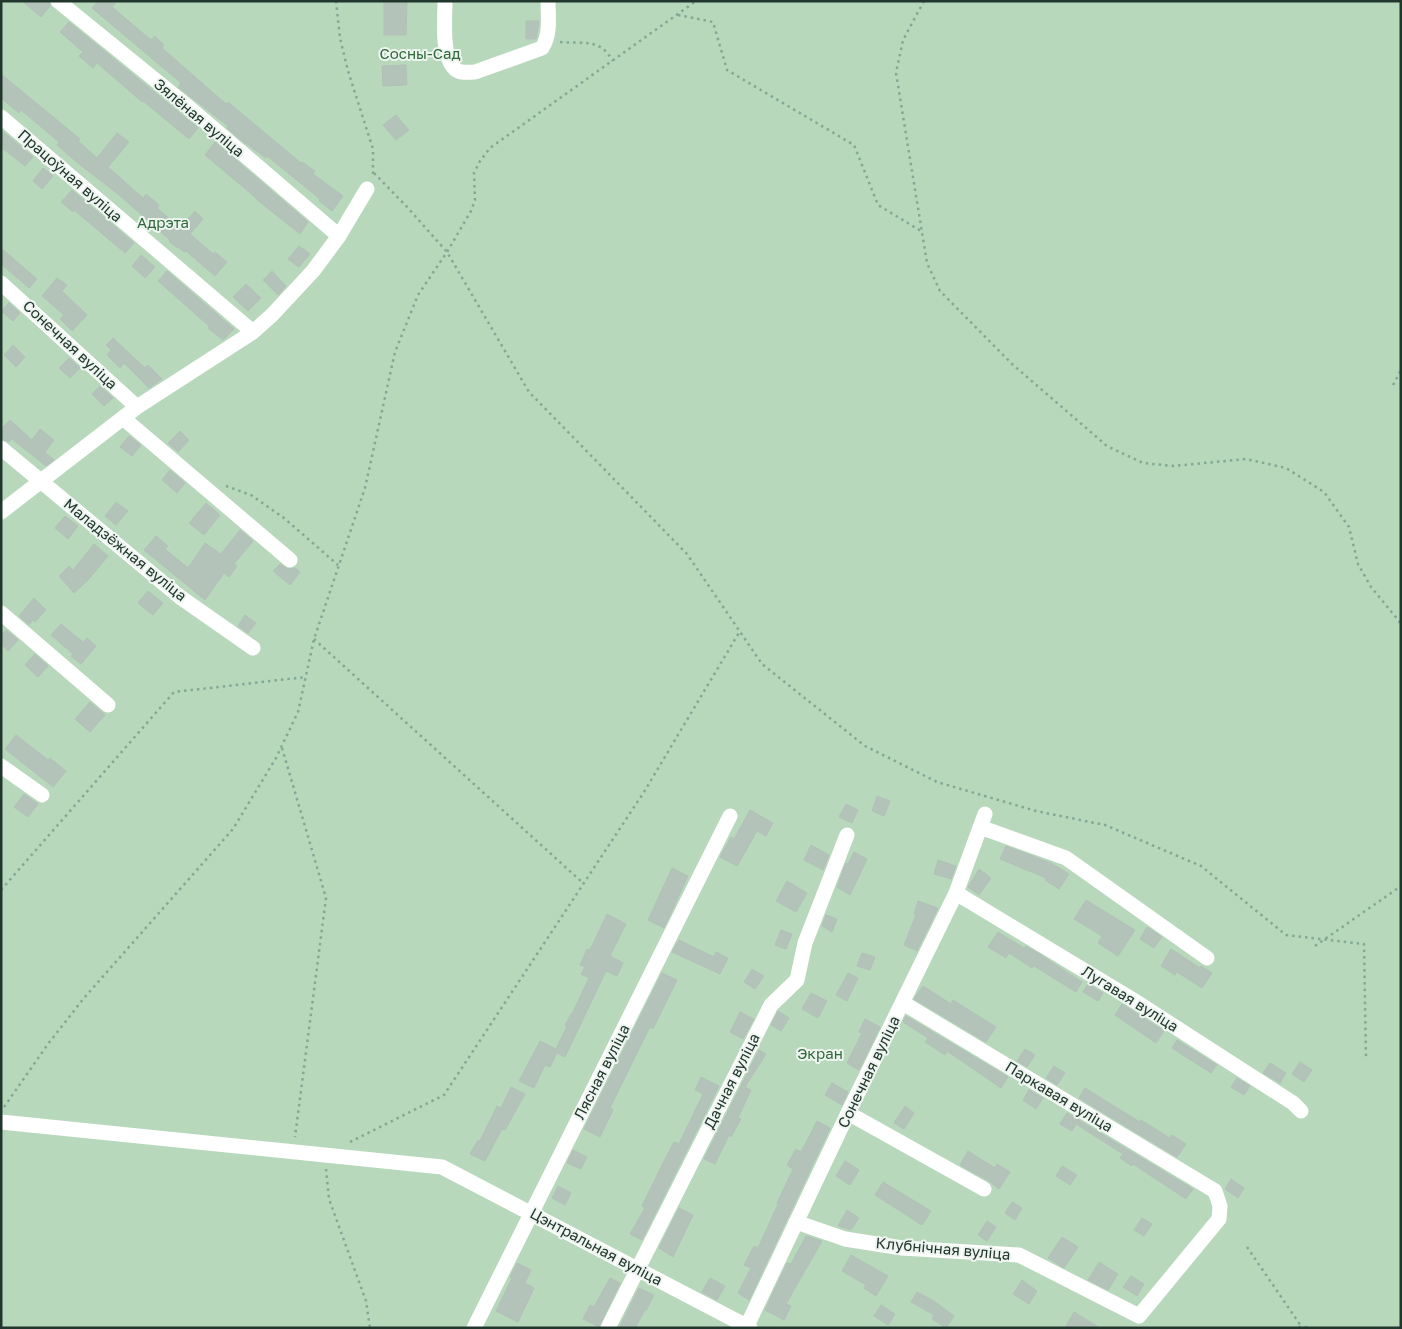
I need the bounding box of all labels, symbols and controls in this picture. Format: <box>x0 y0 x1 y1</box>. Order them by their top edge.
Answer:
park label: Сосны-Сад <box>380 44 460 62</box>
street label: Зялёная вуліца <box>151 74 248 160</box>
street label: Працоўная вуліца <box>15 125 126 225</box>
park label: Адрэта <box>137 213 189 231</box>
street label: Сонечная вуліца <box>20 296 122 393</box>
street label: Маладзёжная вуліца <box>61 494 191 604</box>
street label: Лугавая вуліца <box>1079 961 1182 1035</box>
street label: Сонечная вуліца <box>833 1013 903 1130</box>
street label: Лясная вуліца <box>569 1021 633 1122</box>
street label: Дачная вуліца <box>699 1030 763 1131</box>
park label: Экран <box>797 1044 843 1062</box>
street label: Паркавая вуліца <box>1003 1057 1117 1135</box>
street label: Цэнтральная вуліца <box>527 1204 666 1289</box>
street label: Клубнічная вуліца <box>875 1233 1011 1263</box>

